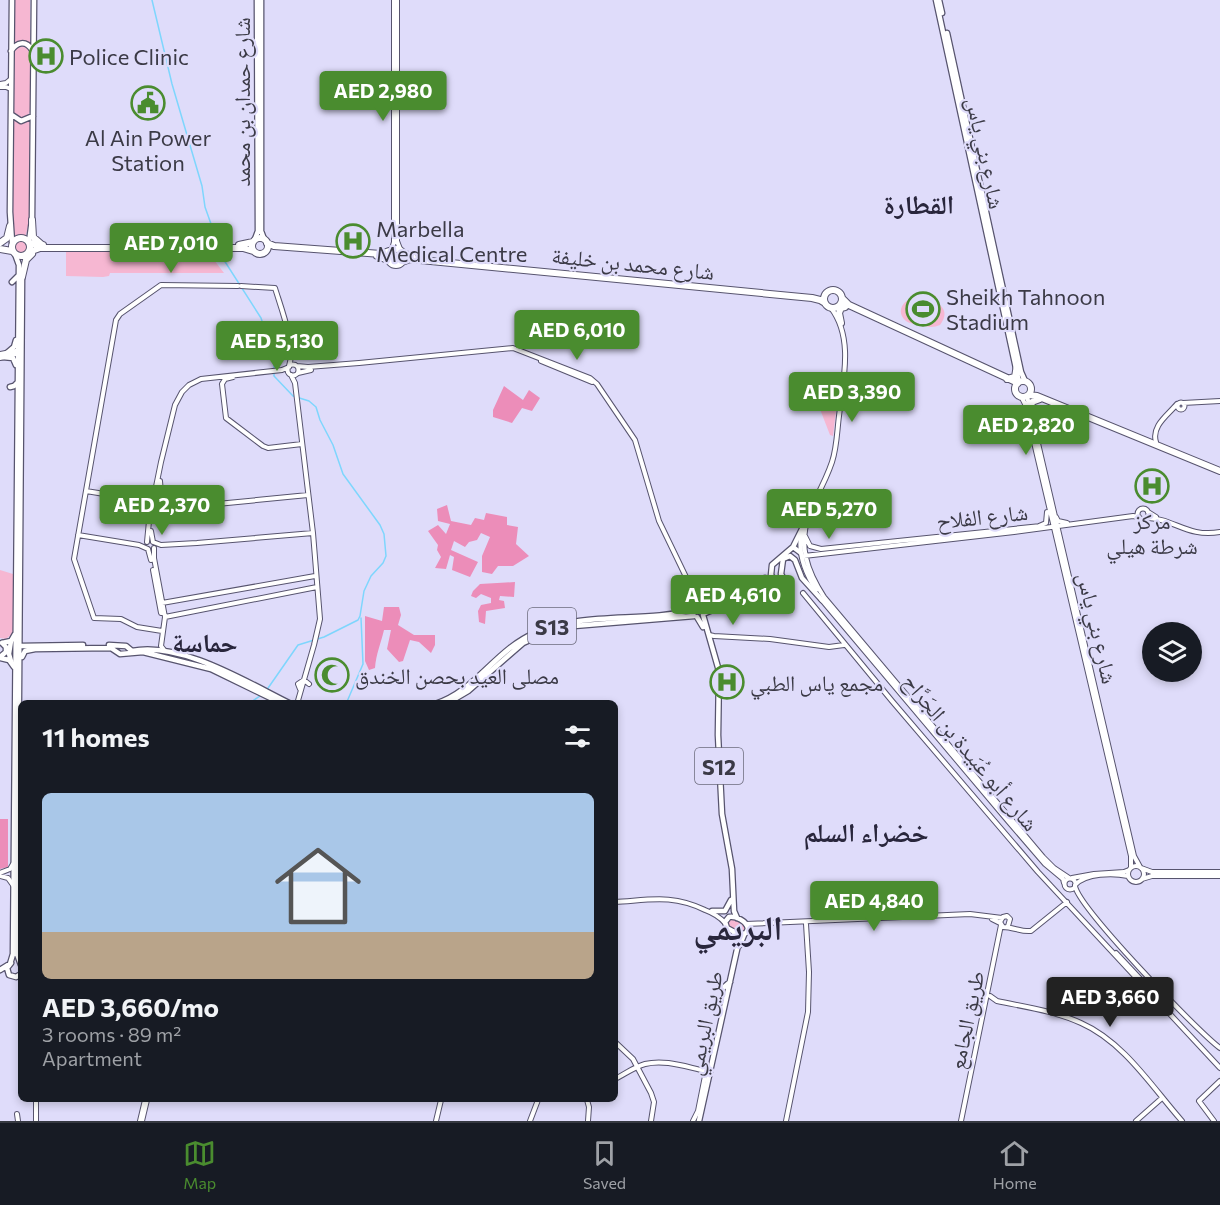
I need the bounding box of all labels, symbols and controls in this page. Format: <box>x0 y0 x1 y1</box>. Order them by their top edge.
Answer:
street label: شارع حمدان بن محمد <box>228 17 256 187</box>
hospital icon: Police Clinic <box>28 38 64 74</box>
place label: Police Clinic <box>69 43 189 70</box>
pin: AED 2,980 <box>314 71 452 122</box>
text: AED 2,980 <box>334 78 432 102</box>
public building icon: Al Ain Power Station <box>130 85 166 121</box>
street label: شارع بني ياس <box>957 95 1011 212</box>
place label: Al Ain Power Station <box>85 124 211 176</box>
district label: القطارة <box>884 188 954 219</box>
place label: Marbella Medical Centre <box>376 215 527 267</box>
pin: AED 7,010 <box>102 223 240 274</box>
hospital icon: Marbella Medical Centre <box>335 223 371 259</box>
text: AED 7,010 <box>124 230 218 254</box>
street label: شارع محمد بن خليفة <box>550 241 716 286</box>
place label: Sheikh Tahnoon Stadium <box>946 283 1105 335</box>
sports icon: Sheikh Tahnoon Stadium <box>905 291 941 327</box>
pin: AED 6,010 <box>508 310 646 361</box>
text: AED 6,010 <box>528 317 626 341</box>
pin: AED 5,130 <box>208 321 346 372</box>
text: AED 5,130 <box>230 328 324 352</box>
pin: AED 3,390 <box>783 372 921 423</box>
text: AED 3,390 <box>803 379 901 403</box>
pin: AED 2,820 <box>957 405 1095 456</box>
text: AED 2,820 <box>977 412 1075 436</box>
hospital icon: مركز شرطة هيلي <box>1134 468 1170 504</box>
pin: AED 2,370 <box>93 485 231 536</box>
pin: AED 5,270 <box>760 489 898 540</box>
text: AED 2,370 <box>114 492 210 516</box>
text: AED 5,270 <box>781 496 877 520</box>
street label: شارع الفلاح <box>935 498 1029 535</box>
place label: مركز شرطة هيلي <box>1106 507 1198 563</box>
street label: شارع بني ياس <box>1068 570 1124 687</box>
pin: AED 4,610 <box>664 575 802 626</box>
text: AED 4,610 <box>685 582 781 606</box>
road number: S13 <box>528 608 576 644</box>
map controls <box>1142 622 1202 682</box>
button: layers <box>1142 622 1202 682</box>
district label: حماسة <box>172 626 238 657</box>
mosque icon: مصلى العيد بحصن الخندق <box>314 657 350 693</box>
place label: مصلى العيد بحصن الخندق <box>355 662 559 690</box>
hospital icon: مجمع ياس الطبي <box>709 664 745 700</box>
street label: شارع أبو عُبَيدة بن الجَرَّاح <box>897 668 1045 837</box>
place label: مجمع ياس الطبي <box>750 669 883 700</box>
icon: filters <box>561 720 594 753</box>
text: 11 homes <box>42 721 150 752</box>
road number: S12 <box>695 748 743 784</box>
district label: خضراء السلم <box>803 816 929 851</box>
icon: home <box>264 832 372 940</box>
pin: AED 4,840 <box>805 881 943 932</box>
text: AED 4,840 <box>824 888 924 912</box>
district label: البريمي <box>693 905 783 955</box>
street label: طريق البريمي <box>680 968 733 1079</box>
street label: طريق الجامع <box>942 968 991 1072</box>
pin: AED 3,660 <box>1041 977 1179 1028</box>
text: AED 3,660 <box>1061 984 1159 1008</box>
text: AED 3,660/mo <box>42 991 219 1022</box>
text: 3 rooms · 89 m² <box>42 1022 181 1046</box>
text: Apartment <box>42 1046 142 1070</box>
tab: Map <box>183 1137 216 1192</box>
tab: Saved <box>583 1137 626 1192</box>
tab: Home <box>993 1137 1037 1192</box>

